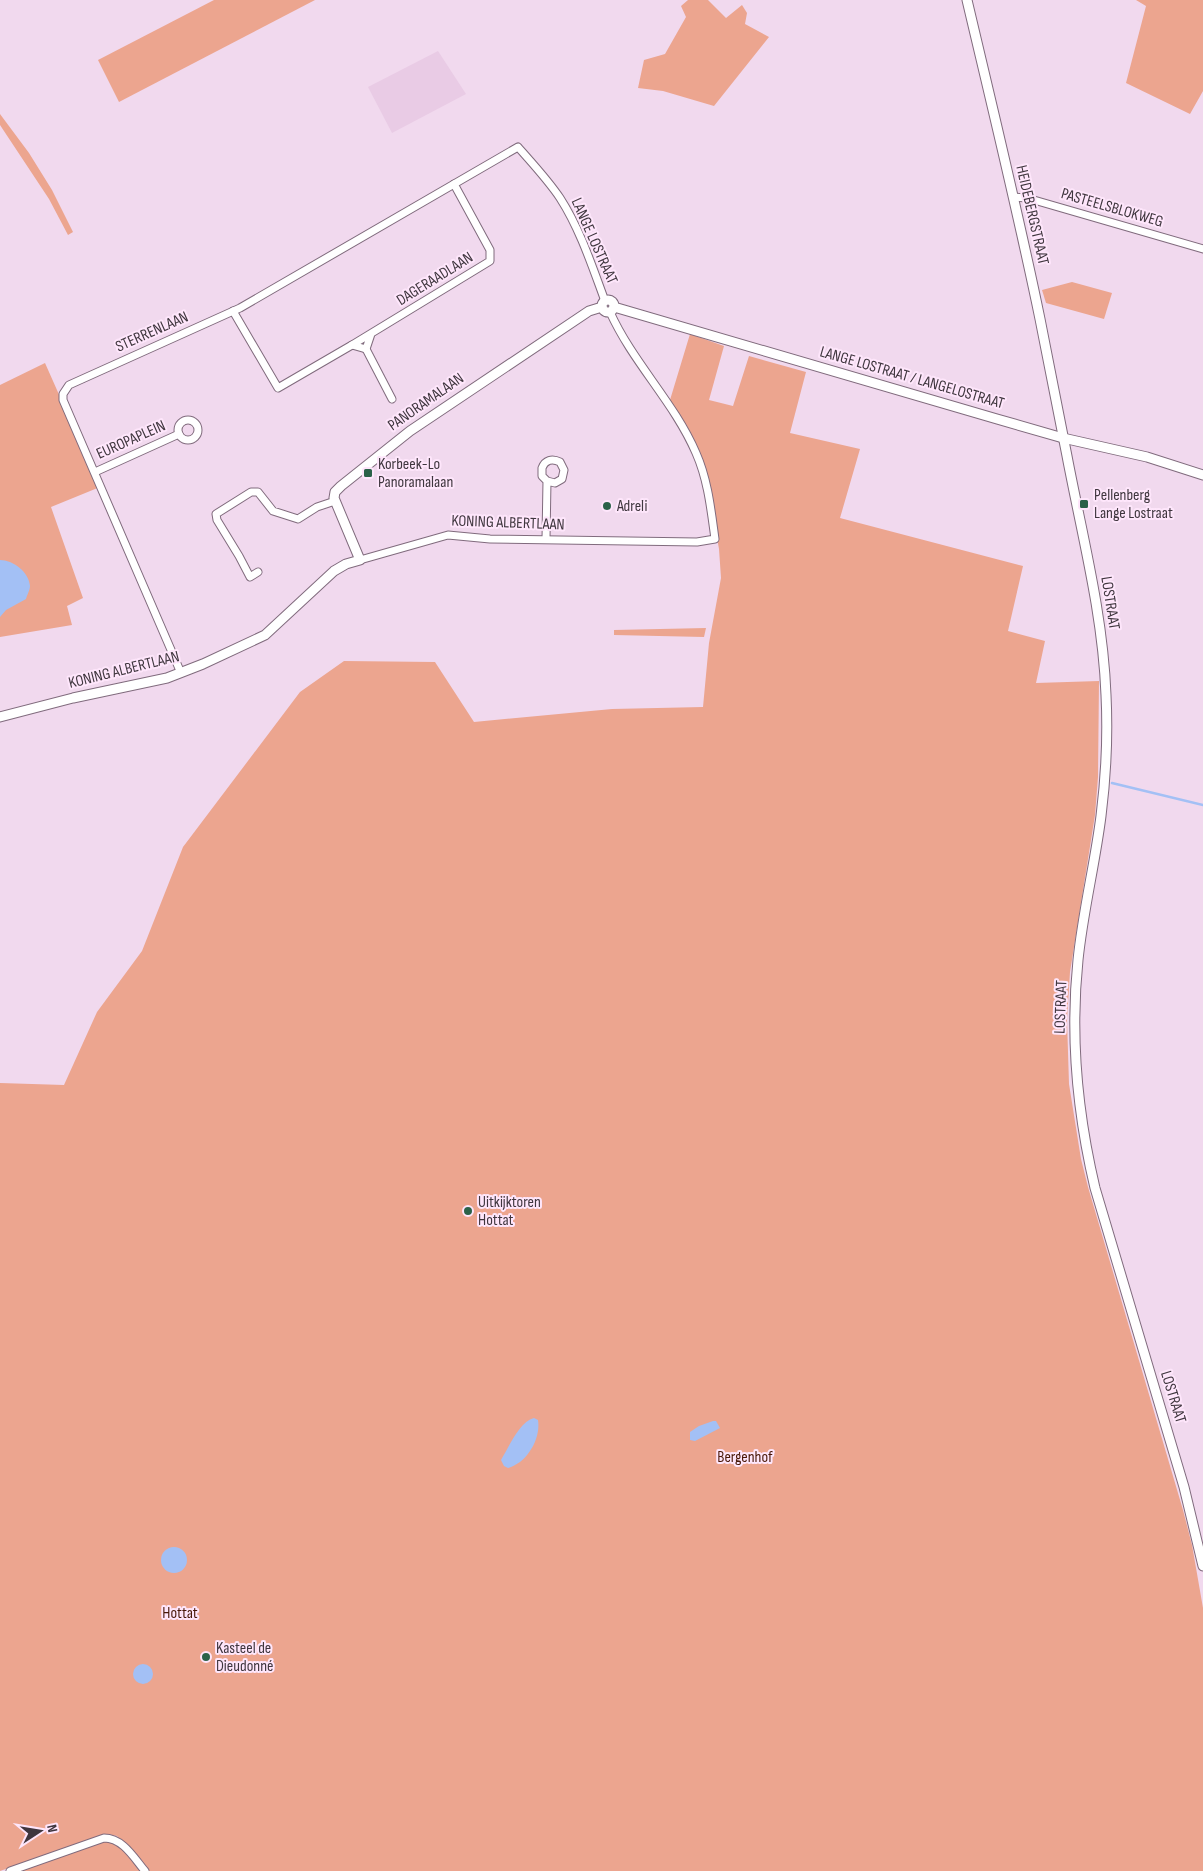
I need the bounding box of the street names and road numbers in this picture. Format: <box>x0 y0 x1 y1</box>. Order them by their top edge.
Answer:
street label: HEIDEBERGSTRAAT <box>1011 163 1053 267</box>
street label: PASTEELSBLOKWEG <box>1059 184 1165 232</box>
street label: LANGE LOSTRAAT <box>567 195 622 287</box>
street label: DAGERAADLAAN <box>393 248 477 310</box>
street label: STERRENLAAN <box>113 308 191 356</box>
street label: LANGE LOSTRAAT / LANGELOSTRAAT <box>818 343 1007 414</box>
street label: PANORAMALAAN <box>385 369 467 435</box>
street label: EUROPAPLEIN <box>94 416 168 464</box>
street label: KONING ALBERTLAAN <box>451 512 565 534</box>
street label: LOSTRAAT <box>1096 575 1124 632</box>
street label: KONING ALBERTLAAN <box>67 647 181 693</box>
street label: LOSTRAAT <box>1051 979 1071 1034</box>
street label: LOSTRAAT <box>1156 1369 1190 1426</box>

